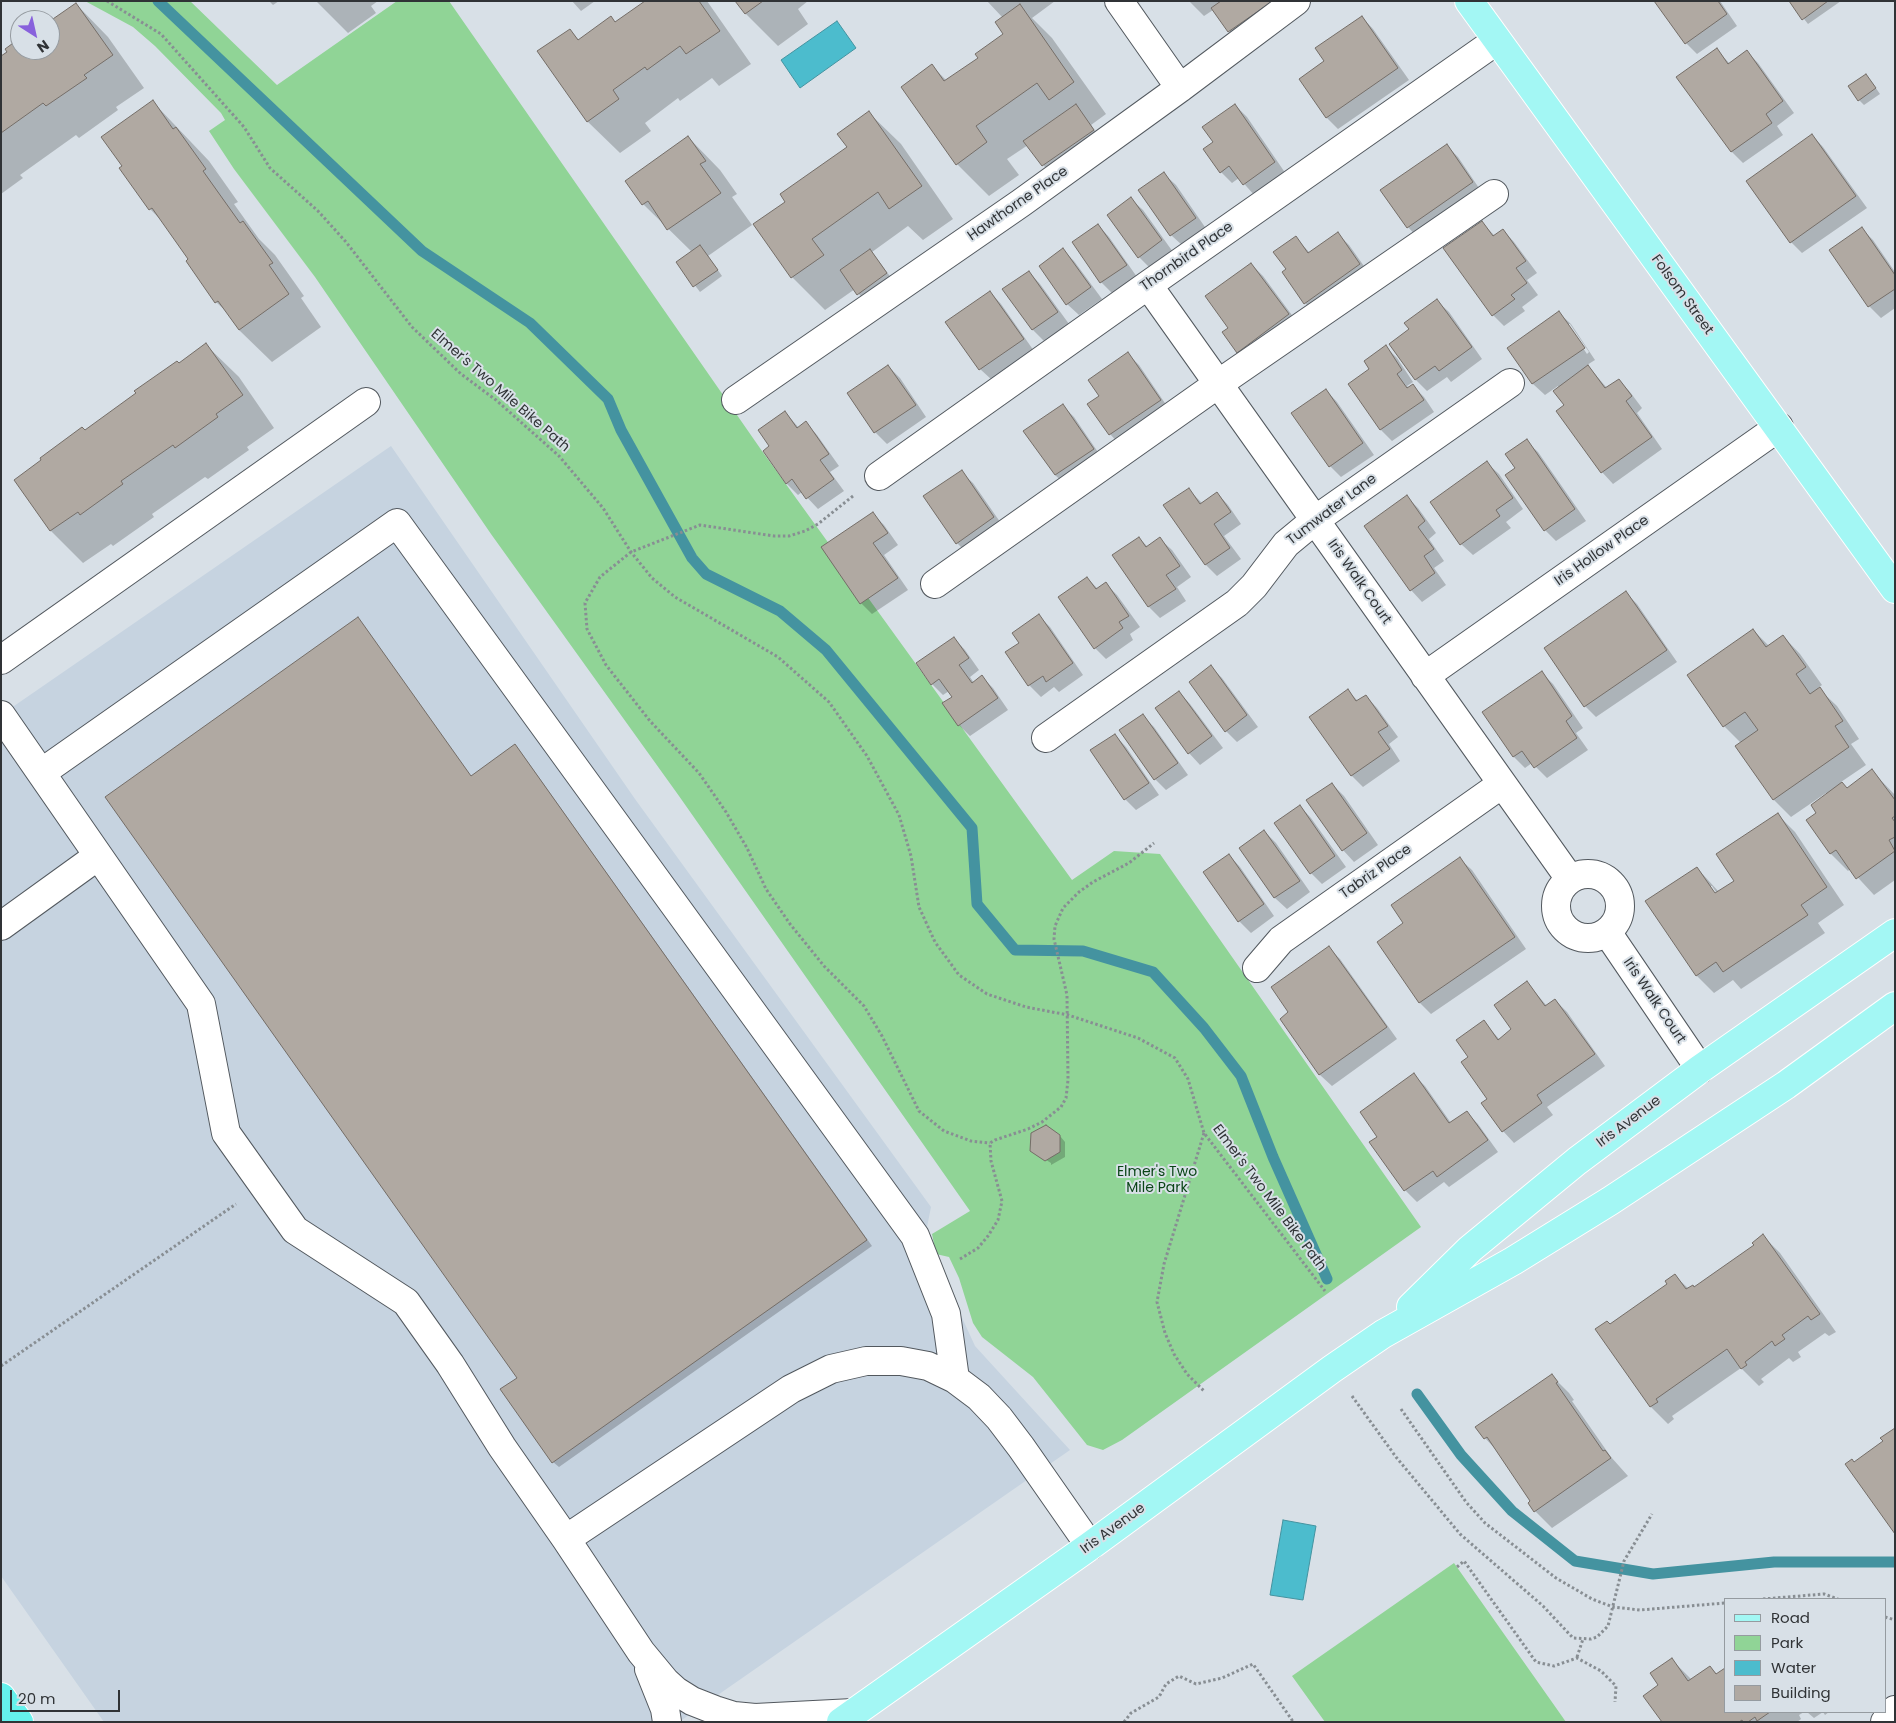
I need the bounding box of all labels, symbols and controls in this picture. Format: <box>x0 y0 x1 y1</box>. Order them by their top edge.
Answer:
north arrow <box>10 10 60 60</box>
text: N <box>33 35 53 58</box>
street label: Hawthorne Place <box>965 163 1071 245</box>
street label: Thornbird Place <box>1137 219 1237 295</box>
street label: Folsom Street <box>1647 252 1717 338</box>
street label: Elmer's Two Mile Bike Path <box>427 326 573 456</box>
street label: Tumwater Lane <box>1284 471 1380 549</box>
street label: Iris Hollow Place <box>1552 512 1652 590</box>
street label: Iris Walk Court <box>1324 536 1394 628</box>
street label: Tabriz Place <box>1337 841 1415 903</box>
street label: Iris Walk Court <box>1619 955 1689 1047</box>
street label: Iris Avenue <box>1594 1093 1664 1151</box>
street label: Elmer's Two Mile Bike Path <box>1209 1122 1329 1274</box>
park label: Elmer's Two Mile Park <box>1117 1164 1197 1196</box>
street label: Iris Avenue <box>1077 1500 1149 1558</box>
legend <box>1724 1598 1886 1713</box>
text: Road <box>1771 1607 1810 1628</box>
text: Park <box>1771 1632 1803 1653</box>
text: Water <box>1771 1657 1816 1678</box>
scale bar <box>12 1680 122 1712</box>
text: Building <box>1771 1682 1831 1703</box>
text: 20 m <box>18 1688 56 1709</box>

